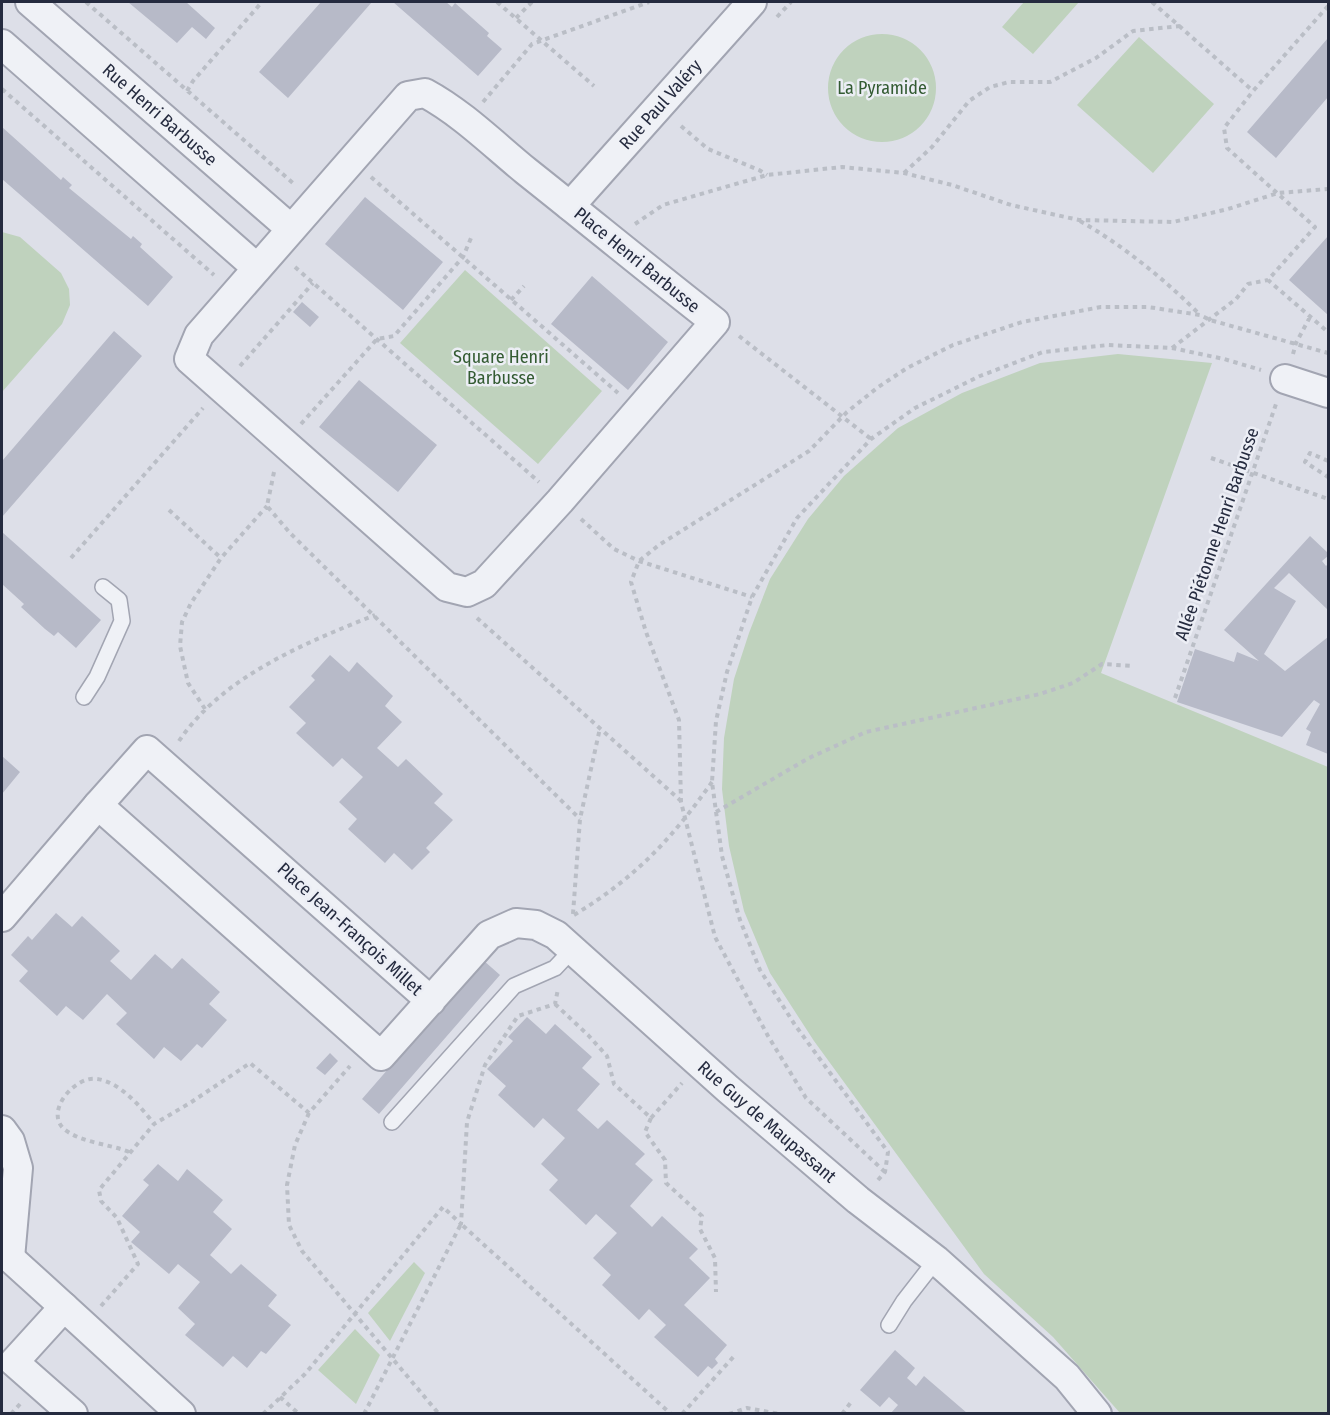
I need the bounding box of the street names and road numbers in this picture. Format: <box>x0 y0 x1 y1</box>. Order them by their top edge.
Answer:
street label: Rue Paul Valéry <box>615 55 706 154</box>
street label: Rue Henri Barbusse <box>98 59 222 171</box>
street label: Place Henri Barbusse <box>570 203 704 318</box>
street label: Allée Piétonne Henri Barbusse <box>1170 425 1264 643</box>
street label: Place Jean-François Millet <box>273 858 427 1000</box>
street label: Rue Guy de Maupassant <box>693 1056 841 1188</box>

